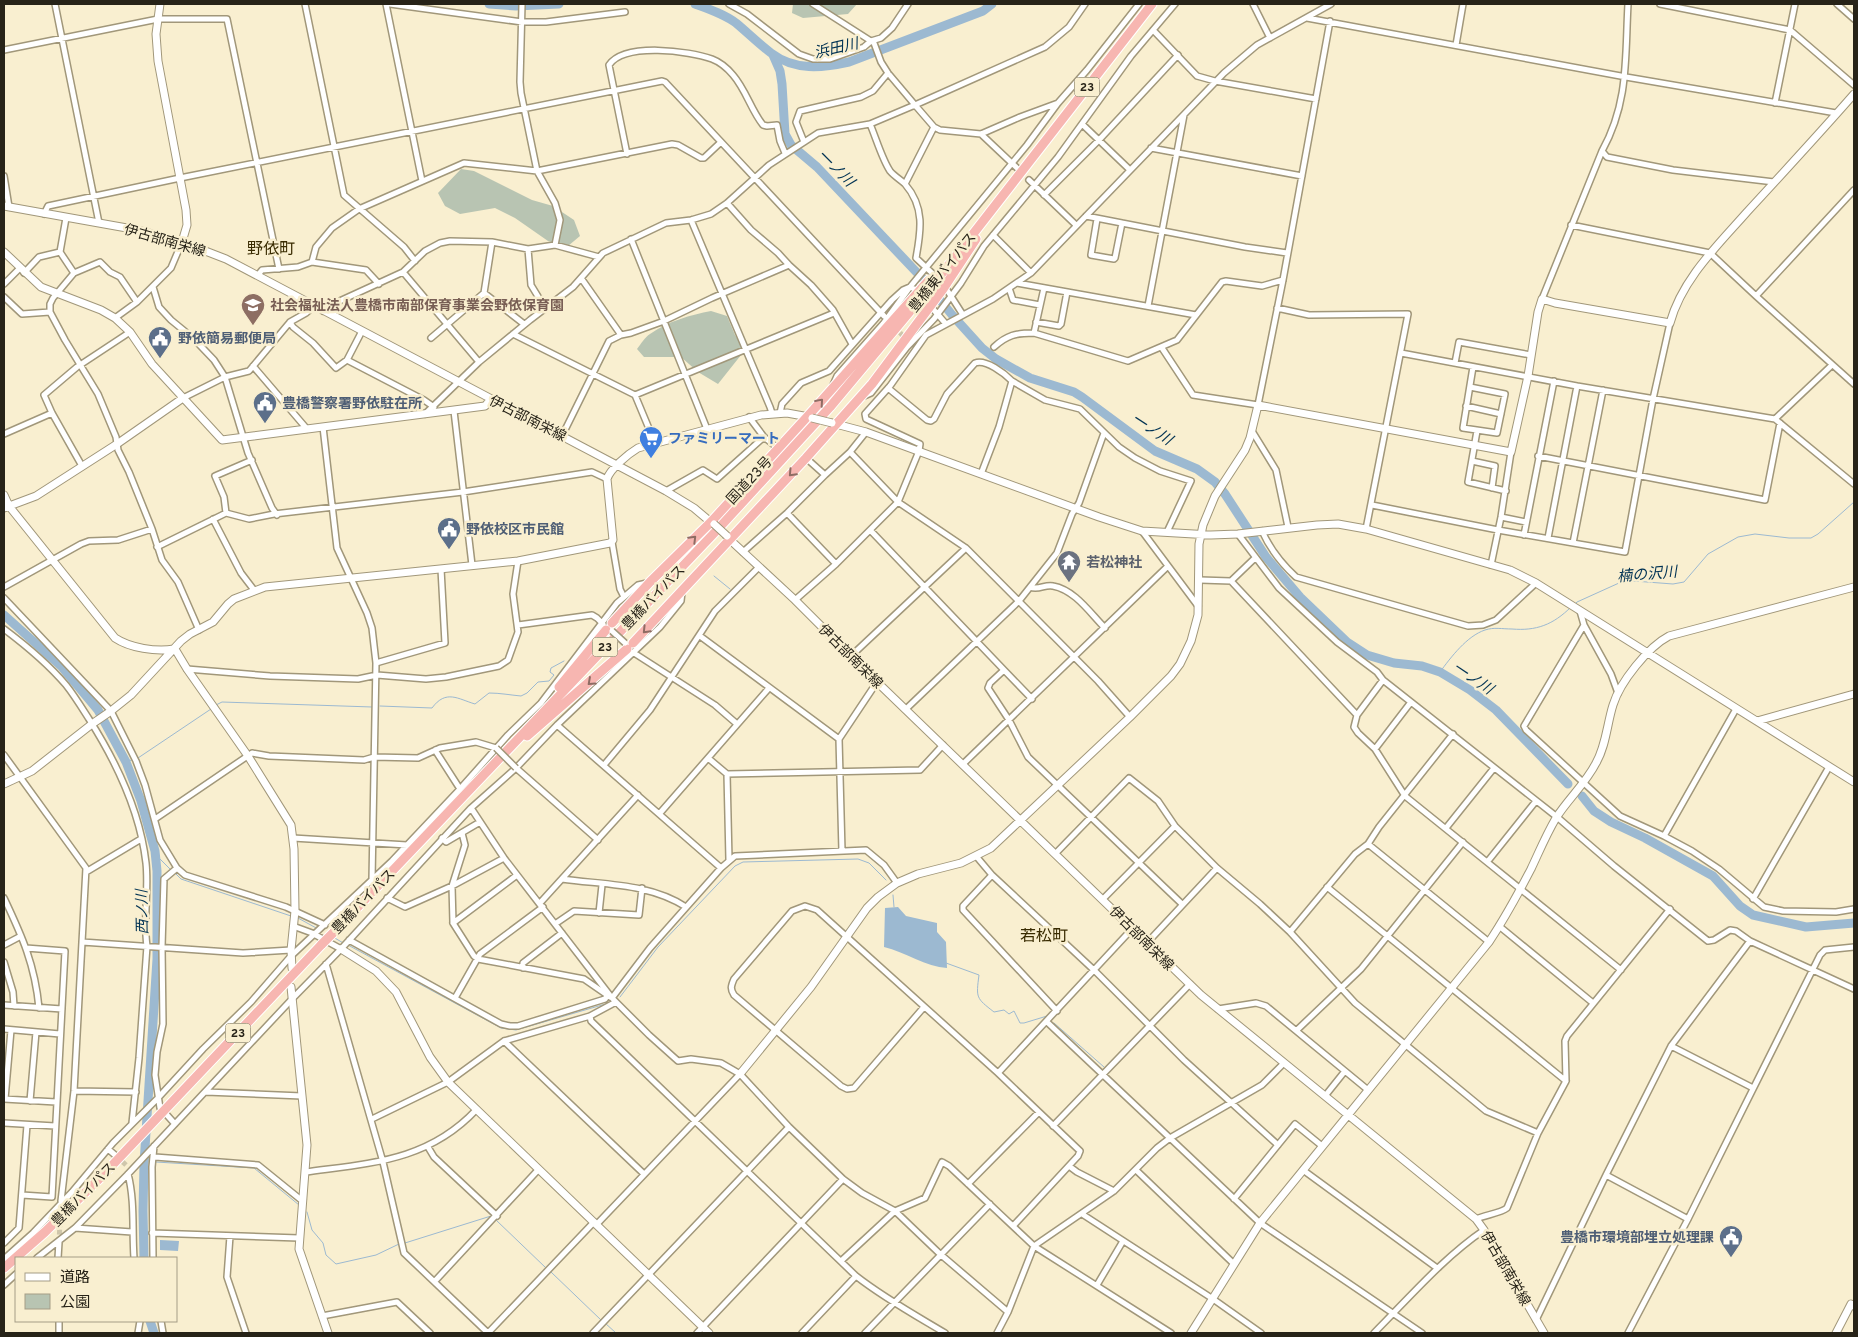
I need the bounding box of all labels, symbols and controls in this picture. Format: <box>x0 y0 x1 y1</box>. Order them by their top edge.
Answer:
water label: 浜田川 <box>812 35 862 64</box>
road number: 23 <box>1074 77 1100 96</box>
water label: 一ノ川 <box>812 146 859 193</box>
street label: 伊古部南栄線 <box>122 222 207 261</box>
street label: 豊橋東バイパス <box>906 230 981 316</box>
district label: 野依町 <box>247 240 295 260</box>
school or university icon: 社会福祉法人豊橋市南部保育事業会野依保育園 <box>240 292 266 326</box>
place label: 社会福祉法人豊橋市南部保育事業会野依保育園 <box>270 297 564 315</box>
public building icon: 野依簡易郵便局 <box>147 325 173 359</box>
place label: 野依簡易郵便局 <box>178 330 276 348</box>
public building icon: 豊橋警察署野依駐在所 <box>252 390 278 424</box>
street label: 伊古部南栄線 <box>486 393 569 446</box>
place label: 豊橋警察署野依駐在所 <box>282 395 422 413</box>
one-way arrow <box>814 399 823 408</box>
water label: 一ノ川 <box>1127 410 1177 452</box>
supermarket icon: ファミリーマート <box>638 425 664 459</box>
place label: ファミリーマート <box>668 431 780 448</box>
street label: 国道23号 <box>724 454 776 508</box>
one-way arrow <box>789 467 798 476</box>
public building icon: 野依校区市民館 <box>436 516 462 550</box>
place label: 野依校区市民館 <box>466 521 564 539</box>
one-way arrow <box>687 536 696 545</box>
temple icon: 若松神社 <box>1056 549 1082 583</box>
place label: 若松神社 <box>1086 554 1142 572</box>
street label: 豊橋バイパス <box>619 562 689 634</box>
water label: 楠の沢川 <box>1616 563 1680 588</box>
street label: 伊古部南栄線 <box>814 621 886 693</box>
one-way arrow <box>643 624 652 633</box>
road number: 23 <box>592 638 618 656</box>
water label: 一ノ川 <box>1448 659 1498 701</box>
one-way arrow <box>587 676 596 685</box>
street label: 豊橋バイパス <box>329 866 399 938</box>
water label: 西ノ川 <box>134 887 153 935</box>
street label: 伊古部南栄線 <box>1105 903 1177 975</box>
district label: 若松町 <box>1020 927 1068 947</box>
road number: 23 <box>226 1024 250 1042</box>
street label: 豊橋バイパス <box>48 1159 120 1231</box>
public building icon: 豊橋市環境部埋立処理課 <box>1718 1224 1744 1258</box>
street label: 伊古部南栄線 <box>1476 1228 1533 1309</box>
place label: 豊橋市環境部埋立処理課 <box>1560 1230 1714 1247</box>
legend <box>15 1257 178 1322</box>
text: 道路 <box>60 1269 90 1288</box>
text: 公園 <box>60 1294 90 1313</box>

